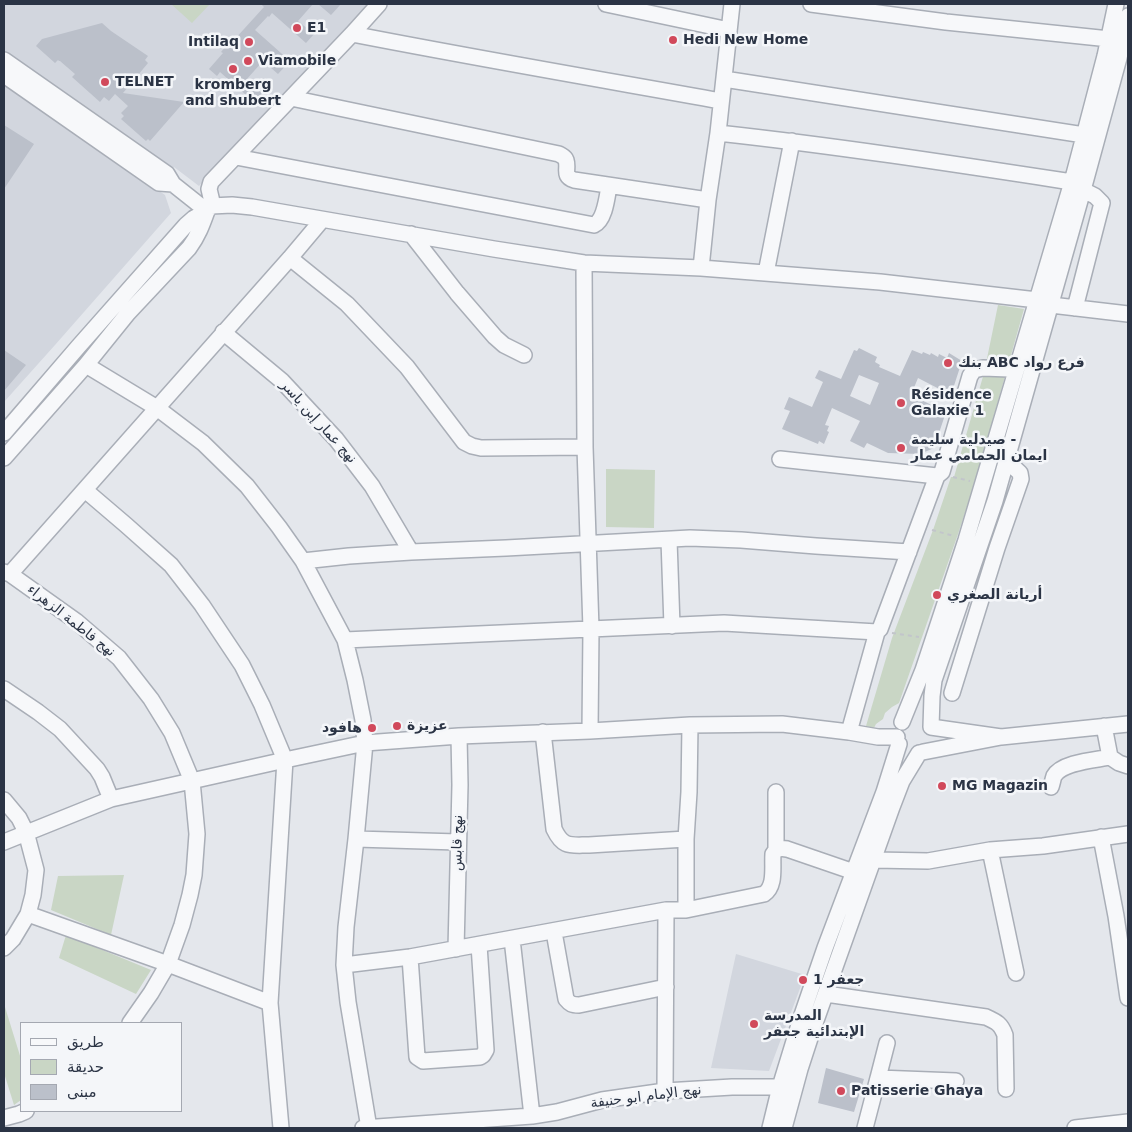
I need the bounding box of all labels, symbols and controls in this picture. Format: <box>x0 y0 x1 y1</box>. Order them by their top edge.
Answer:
place label: E1 <box>307 20 326 36</box>
marker: E1 <box>291 22 303 34</box>
place label: Hedi New Home <box>683 32 808 48</box>
place label: Intilaq <box>188 34 239 50</box>
marker: Hedi New Home <box>667 34 679 46</box>
marker: Intilaq <box>243 36 255 48</box>
place label: Viamobile <box>258 53 336 69</box>
marker: Viamobile <box>242 55 254 67</box>
marker: kromberg and shubert <box>227 63 239 75</box>
place label: TELNET <box>115 74 174 90</box>
marker: TELNET <box>99 76 111 88</box>
place label: kromberg and shubert <box>185 77 281 110</box>
place label: بنك ABC فرع رواد <box>958 355 1085 371</box>
marker: بنك ABC فرع رواد <box>942 357 954 369</box>
street label: نهج عمار إبن ياسر <box>276 377 360 467</box>
place label: Résidence Galaxie 1 <box>911 387 992 420</box>
marker: Résidence Galaxie 1 <box>895 397 907 409</box>
place label: صيدلية سليمة - ايمان الحمامي عمار <box>911 432 1047 464</box>
marker: صيدلية سليمة - ايمان الحمامي عمار <box>895 442 907 454</box>
street label: نهج فاطمة الزهراء <box>23 581 119 661</box>
place label: أريانة الصغري <box>947 587 1042 603</box>
marker: أريانة الصغري <box>931 589 943 601</box>
place label: عزيزة <box>407 718 448 734</box>
place label: هافود <box>322 720 362 736</box>
marker: عزيزة <box>391 720 403 732</box>
marker: هافود <box>366 722 378 734</box>
place label: MG Magazin <box>952 778 1048 794</box>
marker: MG Magazin <box>936 780 948 792</box>
street label: نهج قابس <box>449 815 467 871</box>
place label: جعفر 1 <box>813 972 864 988</box>
marker: جعفر 1 <box>797 974 809 986</box>
place label: المدرسة الإبتدائية جعفر <box>764 1008 864 1040</box>
marker: المدرسة الإبتدائية جعفر <box>748 1018 760 1030</box>
legend <box>20 1022 182 1112</box>
text: طريق <box>67 1033 104 1051</box>
text: حديقة <box>67 1058 104 1076</box>
street label: نهج الإمام ابو حنيفة <box>590 1082 702 1112</box>
text: مبنى <box>67 1083 97 1101</box>
place label: Patisserie Ghaya <box>851 1083 983 1099</box>
marker: Patisserie Ghaya <box>835 1085 847 1097</box>

